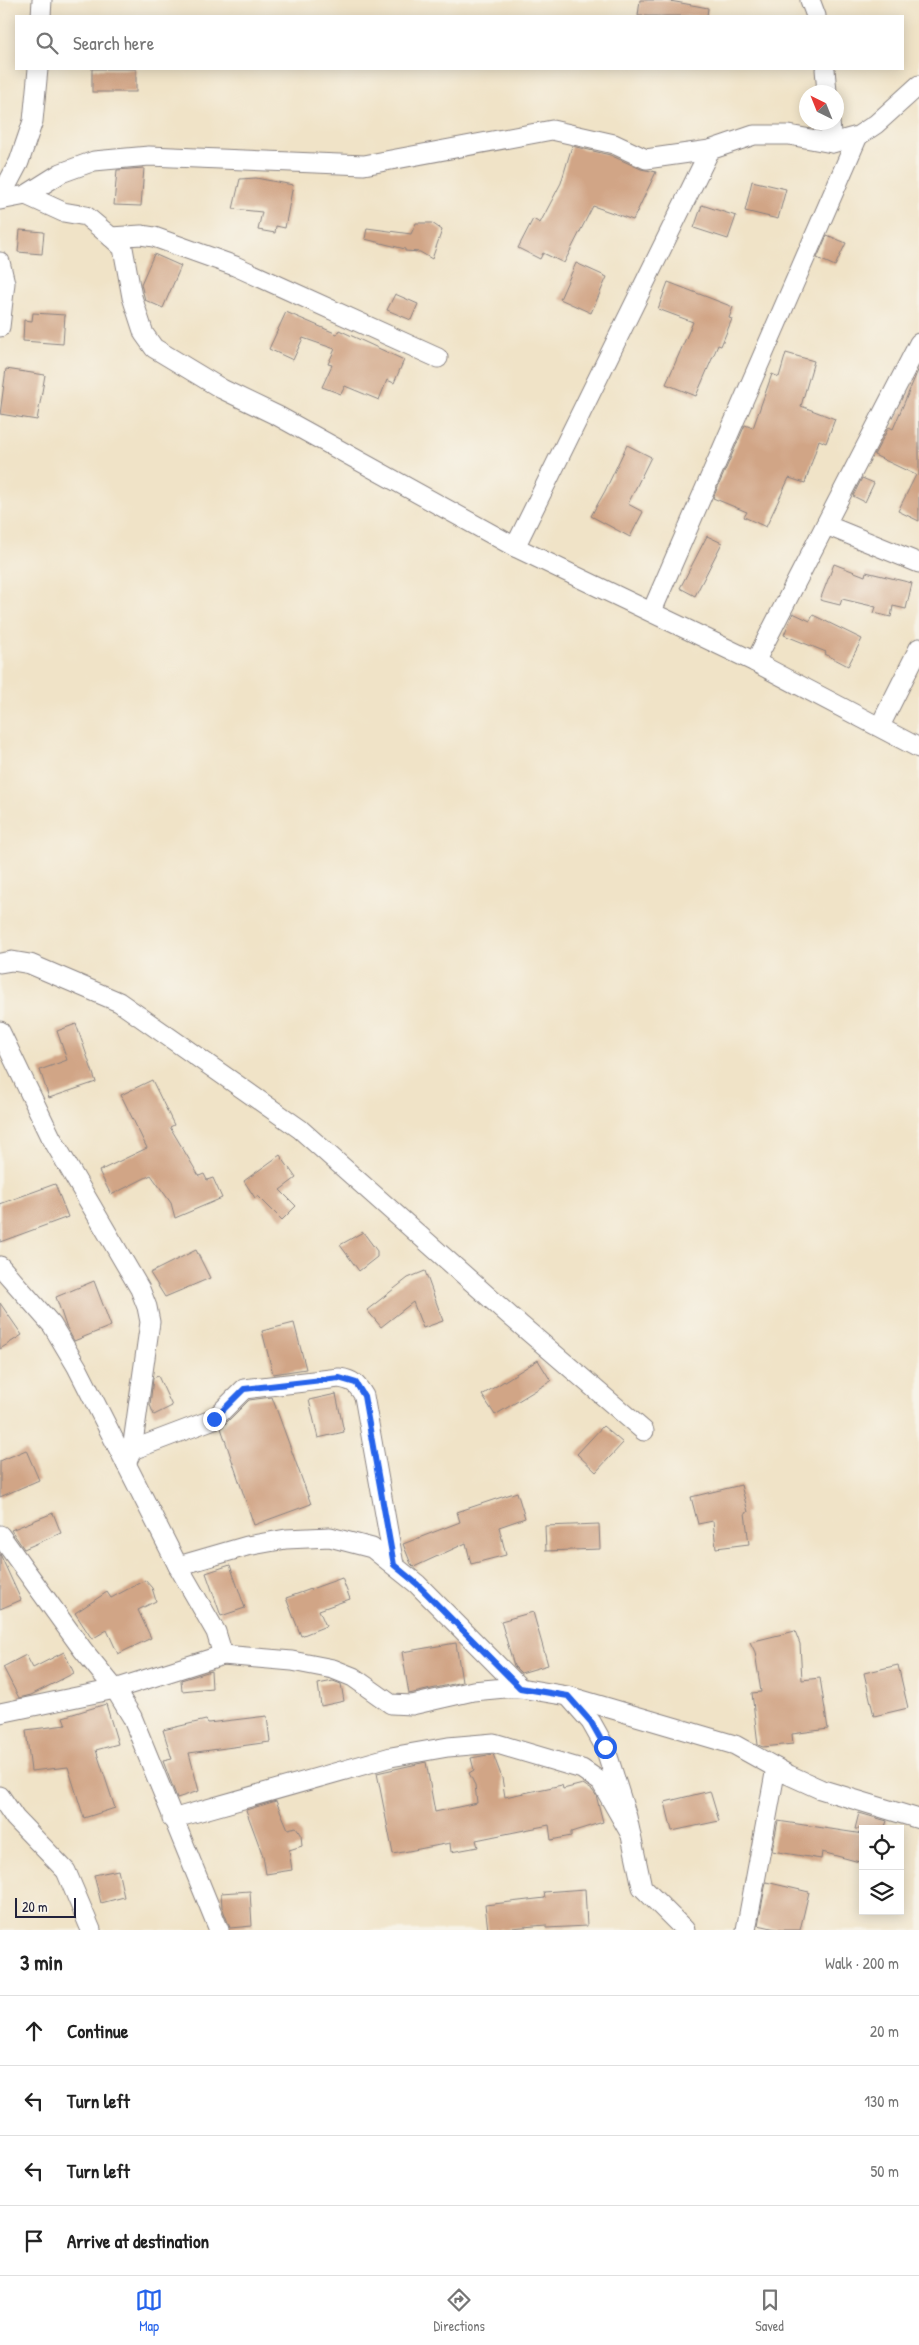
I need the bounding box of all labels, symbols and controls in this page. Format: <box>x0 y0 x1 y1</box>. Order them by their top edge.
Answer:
search box <box>15 15 904 70</box>
icon: search <box>33 29 61 57</box>
text: Search here <box>73 30 154 56</box>
north arrow <box>799 85 844 130</box>
route end <box>203 1408 226 1431</box>
route start <box>594 1736 617 1759</box>
map controls <box>859 1825 904 1915</box>
button: locate <box>859 1825 904 1870</box>
button: layers <box>859 1870 904 1915</box>
scale bar <box>15 1895 76 1918</box>
text: 20 m <box>22 1897 48 1916</box>
text: 3 min <box>20 1948 63 1977</box>
text: Walk · 200 m <box>825 1952 899 1974</box>
icon: ahead <box>20 2017 48 2045</box>
text: Continue <box>67 2018 128 2044</box>
text: 20 m <box>870 2020 899 2042</box>
icon: left <box>20 2087 48 2115</box>
text: Turn left <box>67 2088 130 2114</box>
text: 130 m <box>864 2090 899 2112</box>
icon: left <box>20 2157 48 2185</box>
text: Turn left <box>67 2158 130 2184</box>
text: 50 m <box>871 2160 899 2182</box>
icon: arrive <box>20 2227 48 2255</box>
text: Arrive at destination <box>67 2228 209 2254</box>
tab: Map <box>135 2286 163 2335</box>
tab: Directions <box>433 2286 485 2335</box>
tab: Saved <box>755 2286 784 2335</box>

